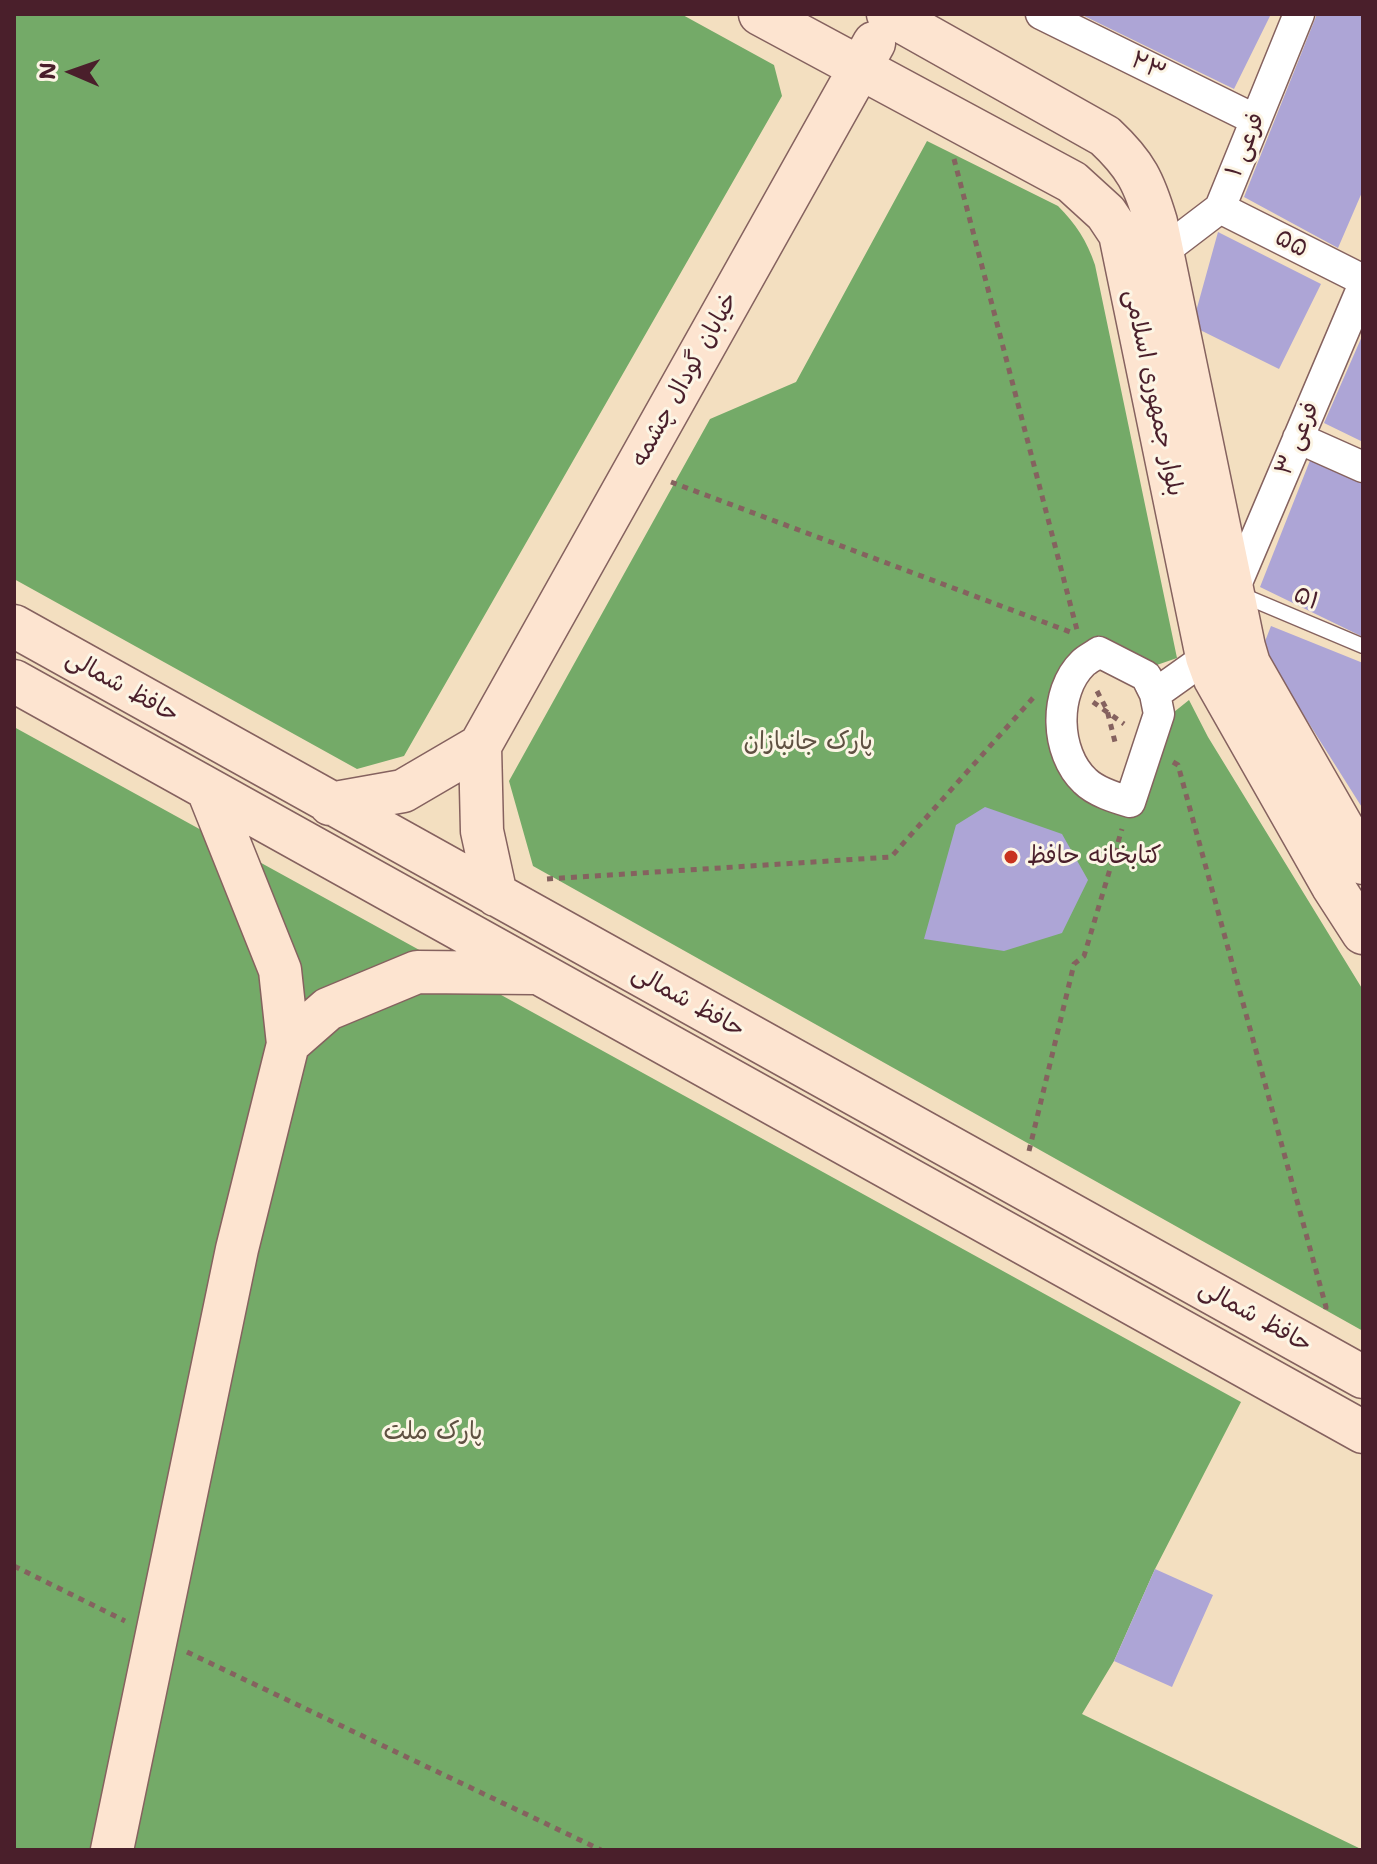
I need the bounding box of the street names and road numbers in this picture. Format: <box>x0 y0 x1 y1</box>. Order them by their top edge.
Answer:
street label: ۲۳ <box>1126 46 1170 88</box>
street label: فرعی ۱ <box>1220 109 1272 181</box>
street label: ۵۵ <box>1270 224 1312 264</box>
street label: بلوار جمهوری اسلامی <box>1117 287 1189 499</box>
street label: خیابان گودال چشمه <box>625 288 745 472</box>
street label: فرعی ۳ <box>1270 398 1326 480</box>
street label: ۵۱ <box>1289 581 1323 617</box>
street label: حافظ شمالی <box>61 644 183 730</box>
street label: حافظ شمالی <box>627 959 749 1045</box>
street label: حافظ شمالی <box>1194 1274 1316 1360</box>

